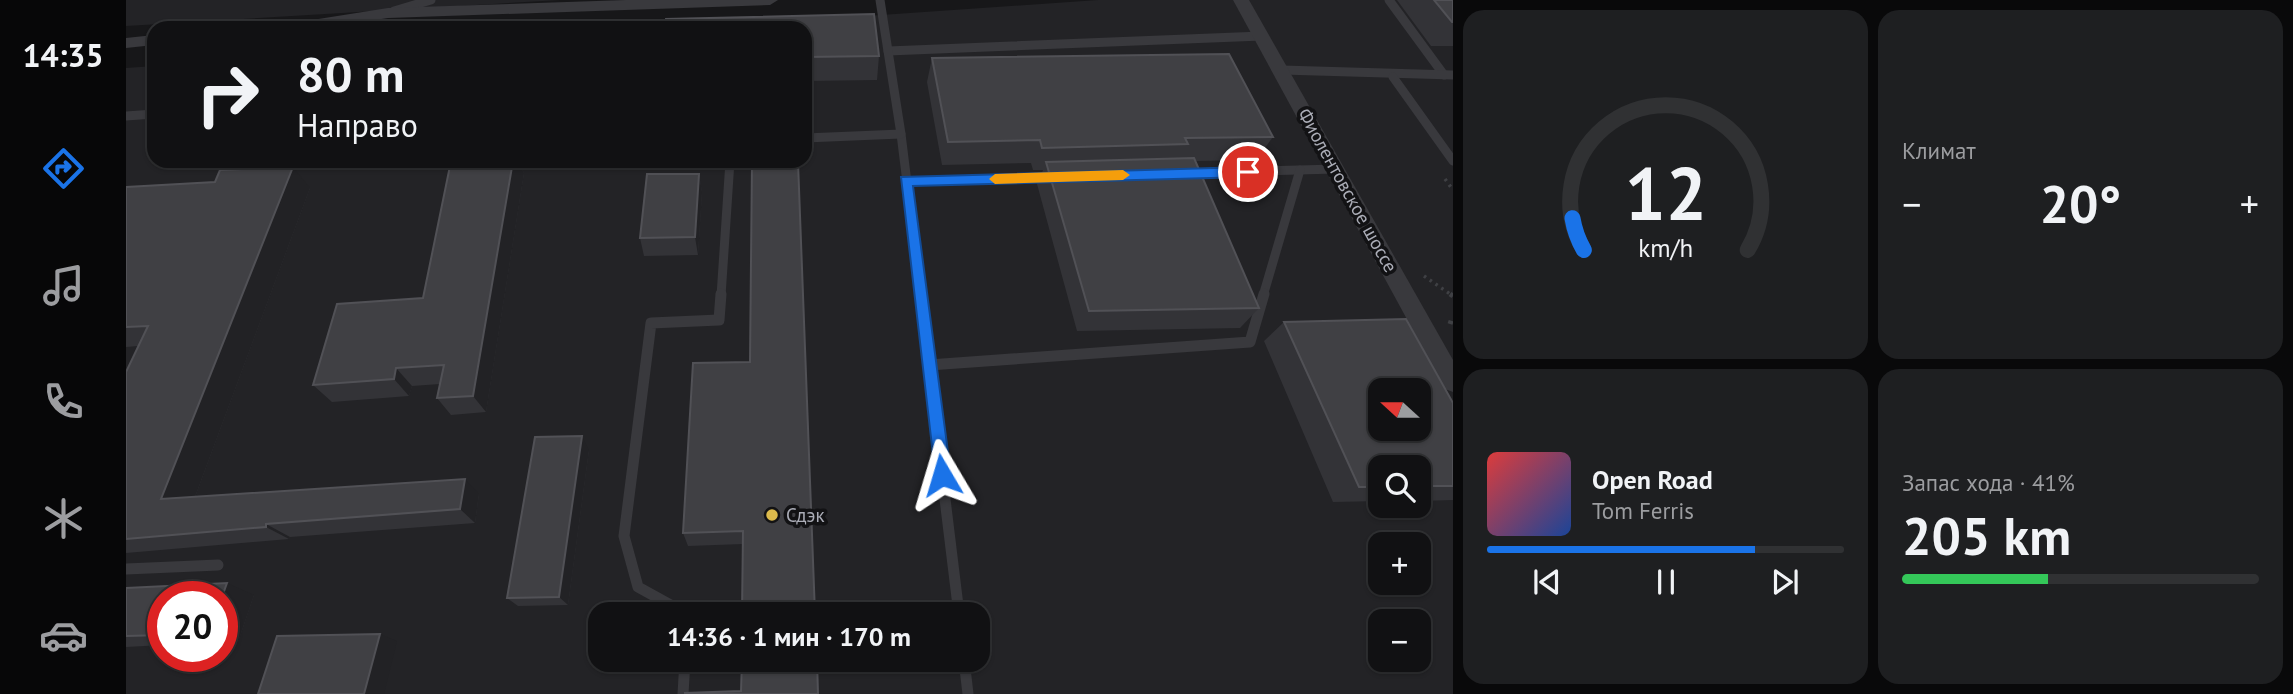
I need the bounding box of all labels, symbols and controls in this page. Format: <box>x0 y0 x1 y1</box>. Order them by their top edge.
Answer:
text: 14:35 <box>22 34 104 76</box>
text: 80 m <box>297 42 404 106</box>
icon: right <box>182 49 273 140</box>
text: Направо <box>297 104 418 146</box>
street label: Фиолентовское шоссе <box>1293 104 1403 276</box>
text: Климат <box>1902 136 1976 165</box>
pin <box>1218 142 1278 202</box>
icon: directions <box>39 144 88 193</box>
text: 12 <box>1624 147 1707 241</box>
icon: arrive <box>1229 153 1267 191</box>
text: 20° <box>2040 170 2121 237</box>
text: − <box>1902 179 1921 228</box>
text: + <box>2240 179 2259 228</box>
text: km/h <box>1638 232 1693 264</box>
icon: music <box>39 261 88 310</box>
icon: phone <box>39 377 88 426</box>
north arrow <box>1368 378 1432 441</box>
map controls <box>1368 378 1431 672</box>
position arrow <box>905 438 979 512</box>
button: search <box>1368 455 1431 518</box>
text: Open Road <box>1592 463 1713 496</box>
text: Запас хода · 41% <box>1902 468 2075 497</box>
icon: climate <box>39 494 88 543</box>
text: Tom Ferris <box>1592 496 1694 525</box>
text: 205 km <box>1902 502 2071 569</box>
place label: Сдэк <box>786 503 824 527</box>
marker: Сдэк <box>764 507 780 523</box>
button: + <box>1368 532 1431 595</box>
icon: previous <box>1528 563 1566 601</box>
icon: pause <box>1647 563 1685 601</box>
icon: next <box>1766 563 1804 601</box>
speed limit sign: 20 <box>147 581 238 672</box>
button: − <box>1368 609 1431 672</box>
icon: car <box>39 611 88 660</box>
text: 14:36 · 1 мин · 170 m <box>667 620 911 653</box>

